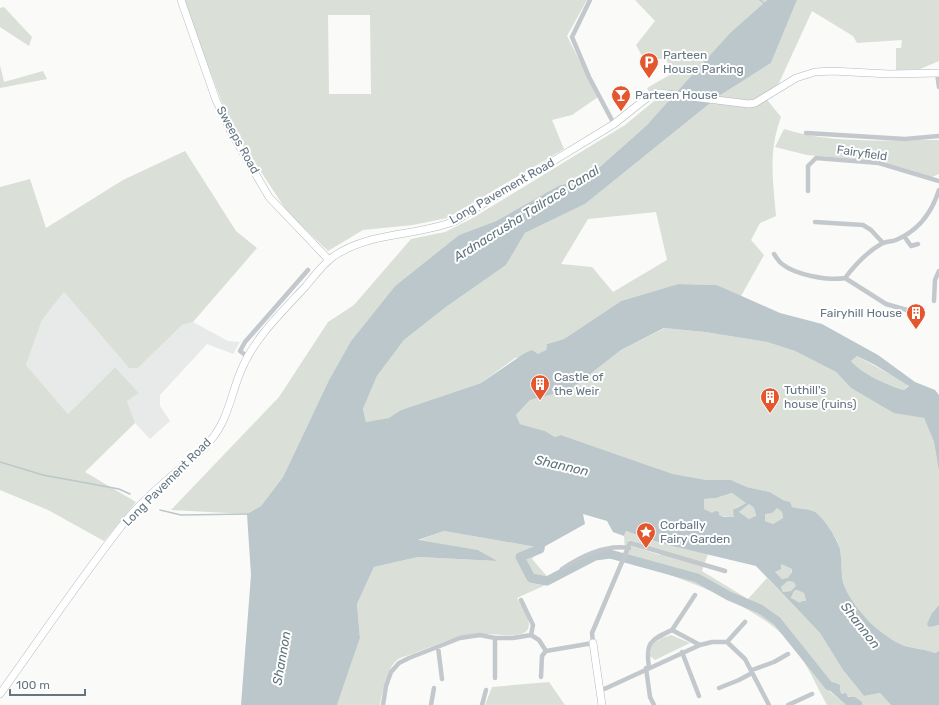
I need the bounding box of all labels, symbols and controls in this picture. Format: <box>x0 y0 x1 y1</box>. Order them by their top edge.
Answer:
place label: Parteen House Parking <box>663 48 744 76</box>
parking icon: Parteen House Parking <box>638 51 660 79</box>
bar icon: Parteen House <box>610 84 632 112</box>
place label: Parteen House <box>635 88 718 102</box>
street label: Sweeps Road <box>214 104 262 176</box>
street label: Fairyfield <box>836 143 888 163</box>
street label: Long Pavement Road <box>447 155 557 227</box>
water label: Ardnacrusha Tailrace Canal <box>450 162 602 265</box>
building icon: Fairyhill House <box>905 302 927 330</box>
place label: Fairyhill House <box>820 306 902 320</box>
place label: Castle of the Weir <box>554 370 604 398</box>
building icon: Castle of the Weir <box>529 373 551 401</box>
place label: Tuthill's house (ruins) <box>784 383 857 411</box>
building icon: Tuthill's house (ruins) <box>759 386 781 414</box>
street label: Long Pavement Road <box>120 435 214 529</box>
water label: Shannon <box>534 452 590 479</box>
place label: Corbally Fairy Garden <box>660 518 730 546</box>
place icon: Corbally Fairy Garden <box>635 521 657 549</box>
water label: Shannon <box>838 599 883 652</box>
water label: Shannon <box>269 630 294 686</box>
scale bar <box>10 671 85 697</box>
text: 100 m <box>16 678 50 692</box>

